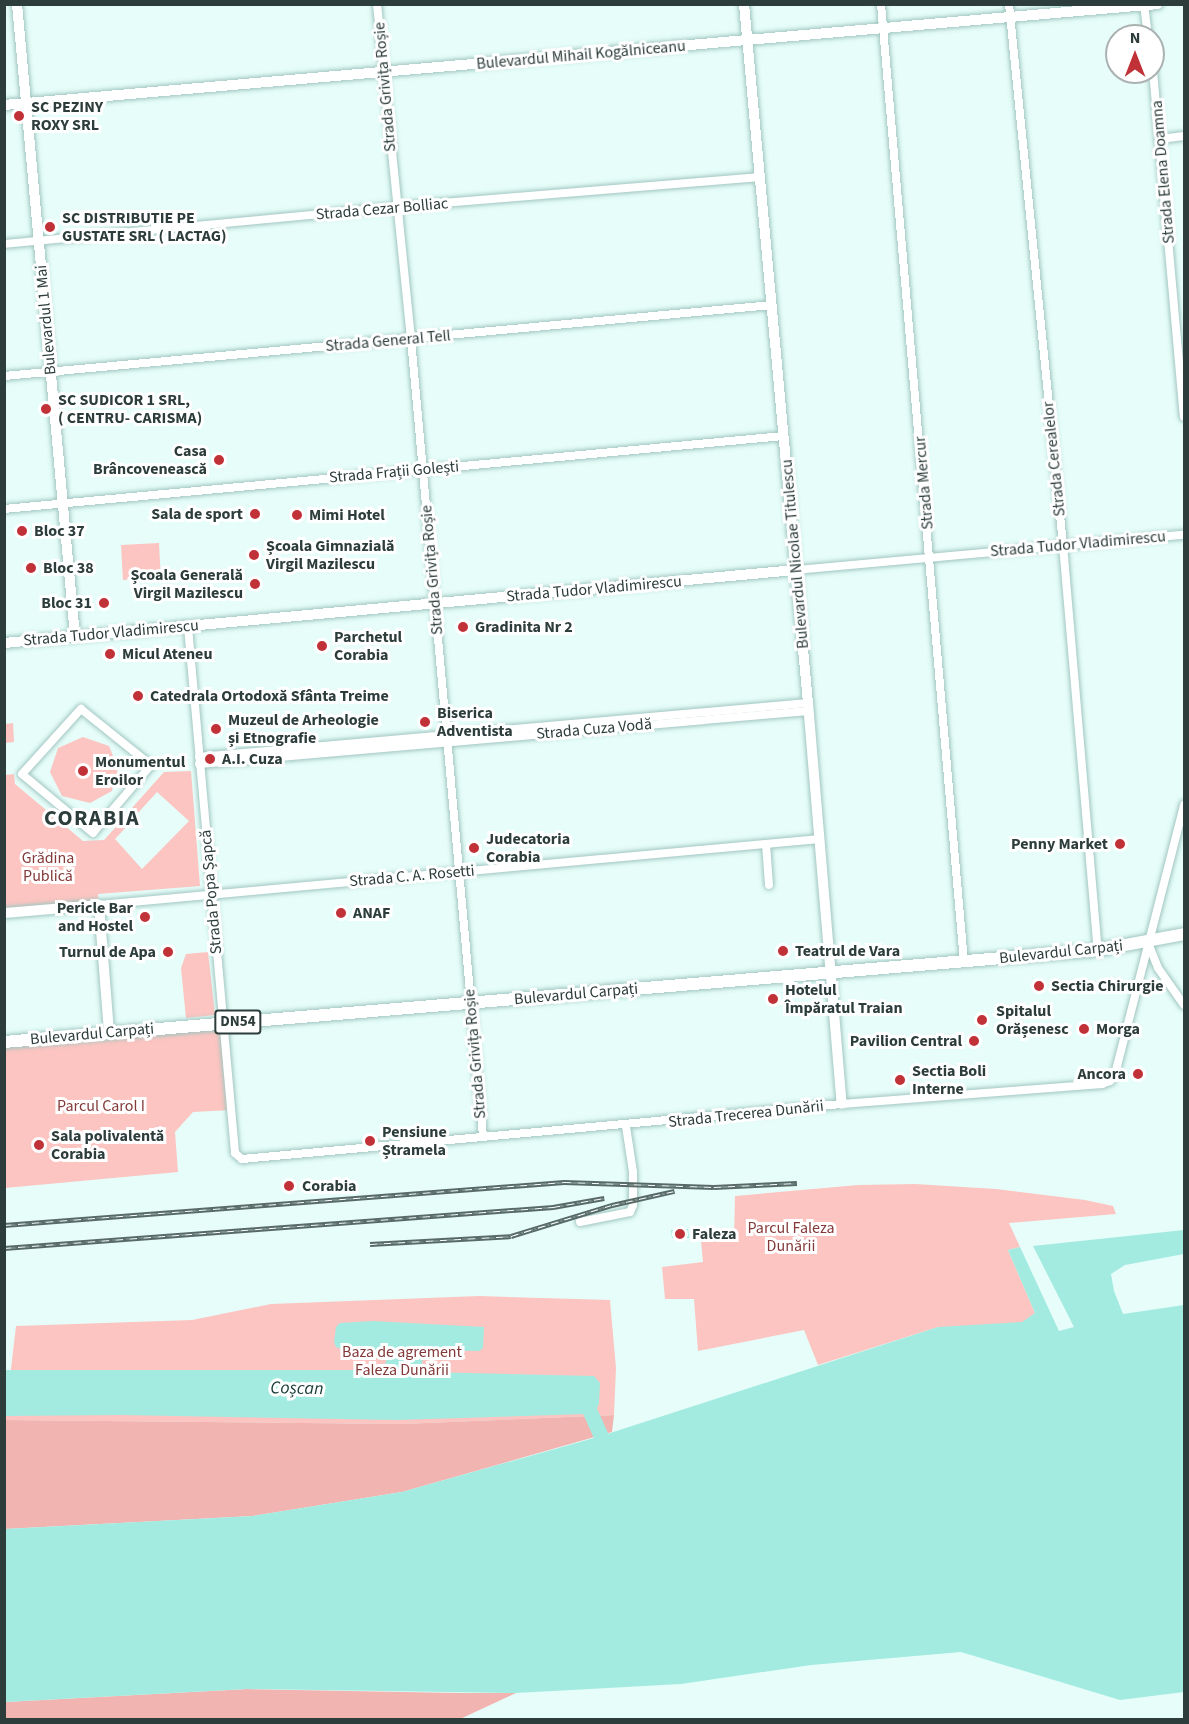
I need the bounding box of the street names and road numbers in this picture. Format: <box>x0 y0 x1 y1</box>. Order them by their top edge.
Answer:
street label: Strada Grivița Roșie <box>370 21 400 153</box>
street label: Bulevardul Mihail Kogălniceanu <box>476 36 686 74</box>
street label: Strada Elena Doamna <box>1147 100 1179 244</box>
street label: Strada Cezar Bolliac <box>315 194 449 224</box>
street label: Bulevardul 1 Mai <box>32 264 60 376</box>
street label: Strada General Tell <box>325 326 451 356</box>
street label: Strada Cerealelor <box>1038 401 1070 517</box>
street label: Strada Mercur <box>910 436 938 530</box>
street label: Strada Frații Golești <box>328 457 460 487</box>
street label: Bulevardul Nicolae Titulescu <box>777 458 813 650</box>
street label: Strada Grivița Roșie <box>417 504 447 636</box>
street label: Strada Tudor Vladimirescu <box>989 527 1167 561</box>
street label: Strada Tudor Vladimirescu <box>505 572 683 606</box>
street label: Strada Tudor Vladimirescu <box>22 616 200 650</box>
street label: Strada Cuza Vodă <box>535 714 653 744</box>
street label: Strada Popa Șapcă <box>196 829 226 955</box>
street label: Strada C. A. Rosetti <box>349 861 475 891</box>
street label: Bulevardul Carpați <box>998 936 1124 968</box>
street label: Bulevardul Carpați <box>513 979 639 1009</box>
street label: Strada Grivița Roșie <box>460 988 490 1120</box>
road number: DN54 <box>214 1010 262 1034</box>
street label: Bulevardul Carpați <box>29 1019 155 1049</box>
street label: Strada Trecerea Dunării <box>667 1096 825 1132</box>

